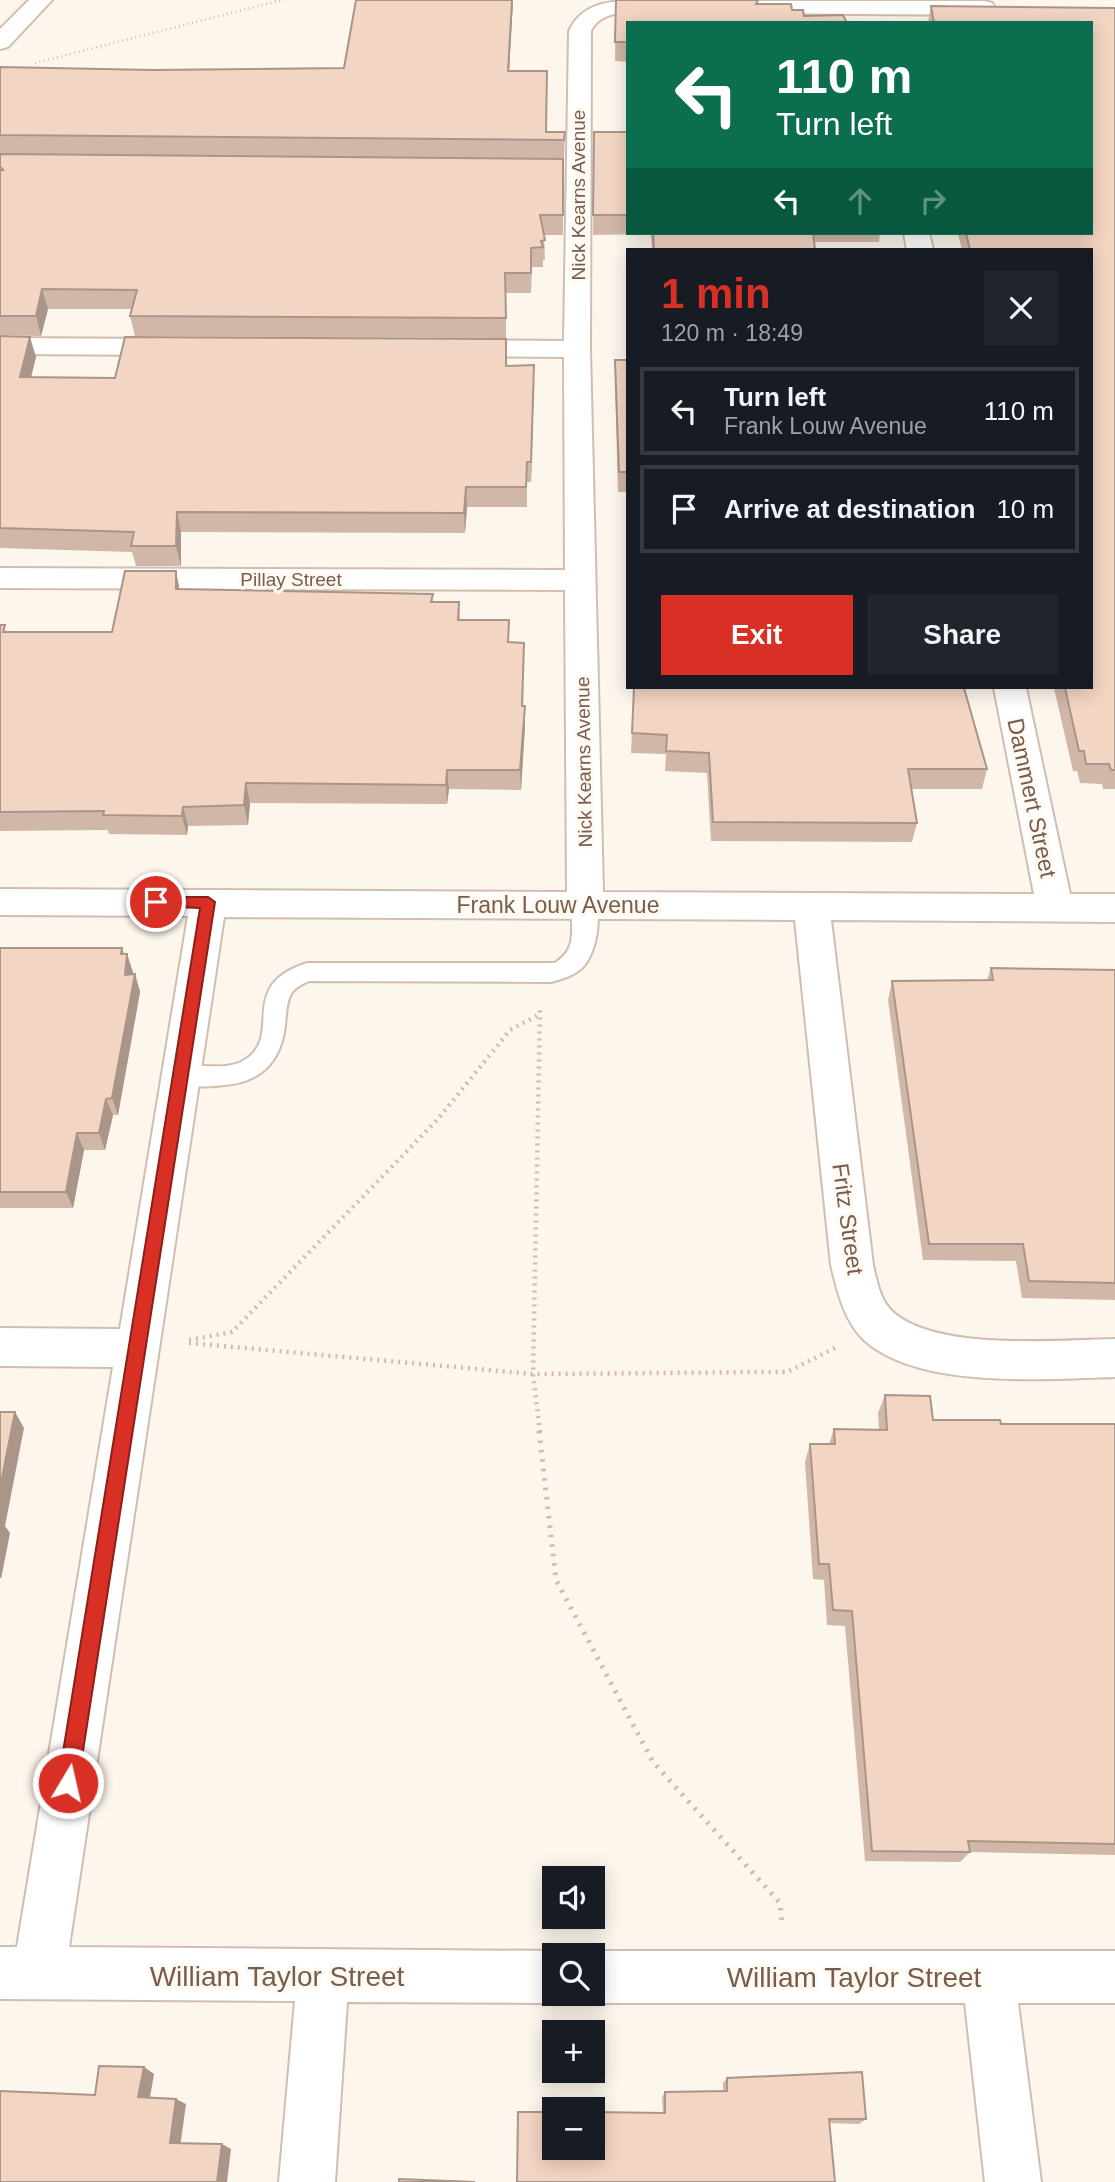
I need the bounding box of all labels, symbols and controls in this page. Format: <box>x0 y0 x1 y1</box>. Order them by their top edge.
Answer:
icon: left <box>661 49 752 140</box>
text: 110 m <box>776 49 912 103</box>
text: Turn left <box>776 106 892 142</box>
street label: Nick Kearns Avenue <box>568 110 589 280</box>
icon: left <box>768 182 806 220</box>
icon: ahead <box>841 182 879 220</box>
icon: right <box>914 182 952 220</box>
text: 1 min <box>661 270 771 317</box>
button: close <box>984 271 1058 345</box>
text: 120 m · 18:49 <box>661 320 803 346</box>
text: Turn left <box>724 382 826 412</box>
icon: left <box>665 392 703 430</box>
text: 110 m <box>984 396 1054 426</box>
text: Frank Louw Avenue <box>724 413 927 439</box>
icon: arrive <box>665 490 703 528</box>
text: Arrive at destination <box>724 494 975 524</box>
text: 10 m <box>996 494 1054 524</box>
street label: Pillay Street <box>240 569 342 590</box>
button: Exit <box>661 595 853 675</box>
button: Share <box>867 595 1058 675</box>
street label: Nick Kearns Avenue <box>572 676 596 848</box>
street label: Dammert Street <box>1002 716 1062 881</box>
pin <box>126 872 186 932</box>
icon: arrive <box>137 883 175 921</box>
street label: Frank Louw Avenue <box>457 892 659 918</box>
street label: Fritz Street <box>827 1162 869 1277</box>
position arrow <box>31 1746 105 1820</box>
map controls <box>542 1866 605 2160</box>
button: sound <box>542 1866 605 1929</box>
button: search <box>542 1943 605 2006</box>
street label: William Taylor Street <box>150 1961 405 1992</box>
street label: William Taylor Street <box>727 1962 982 1993</box>
button: + <box>542 2020 605 2083</box>
button: − <box>542 2097 605 2160</box>

